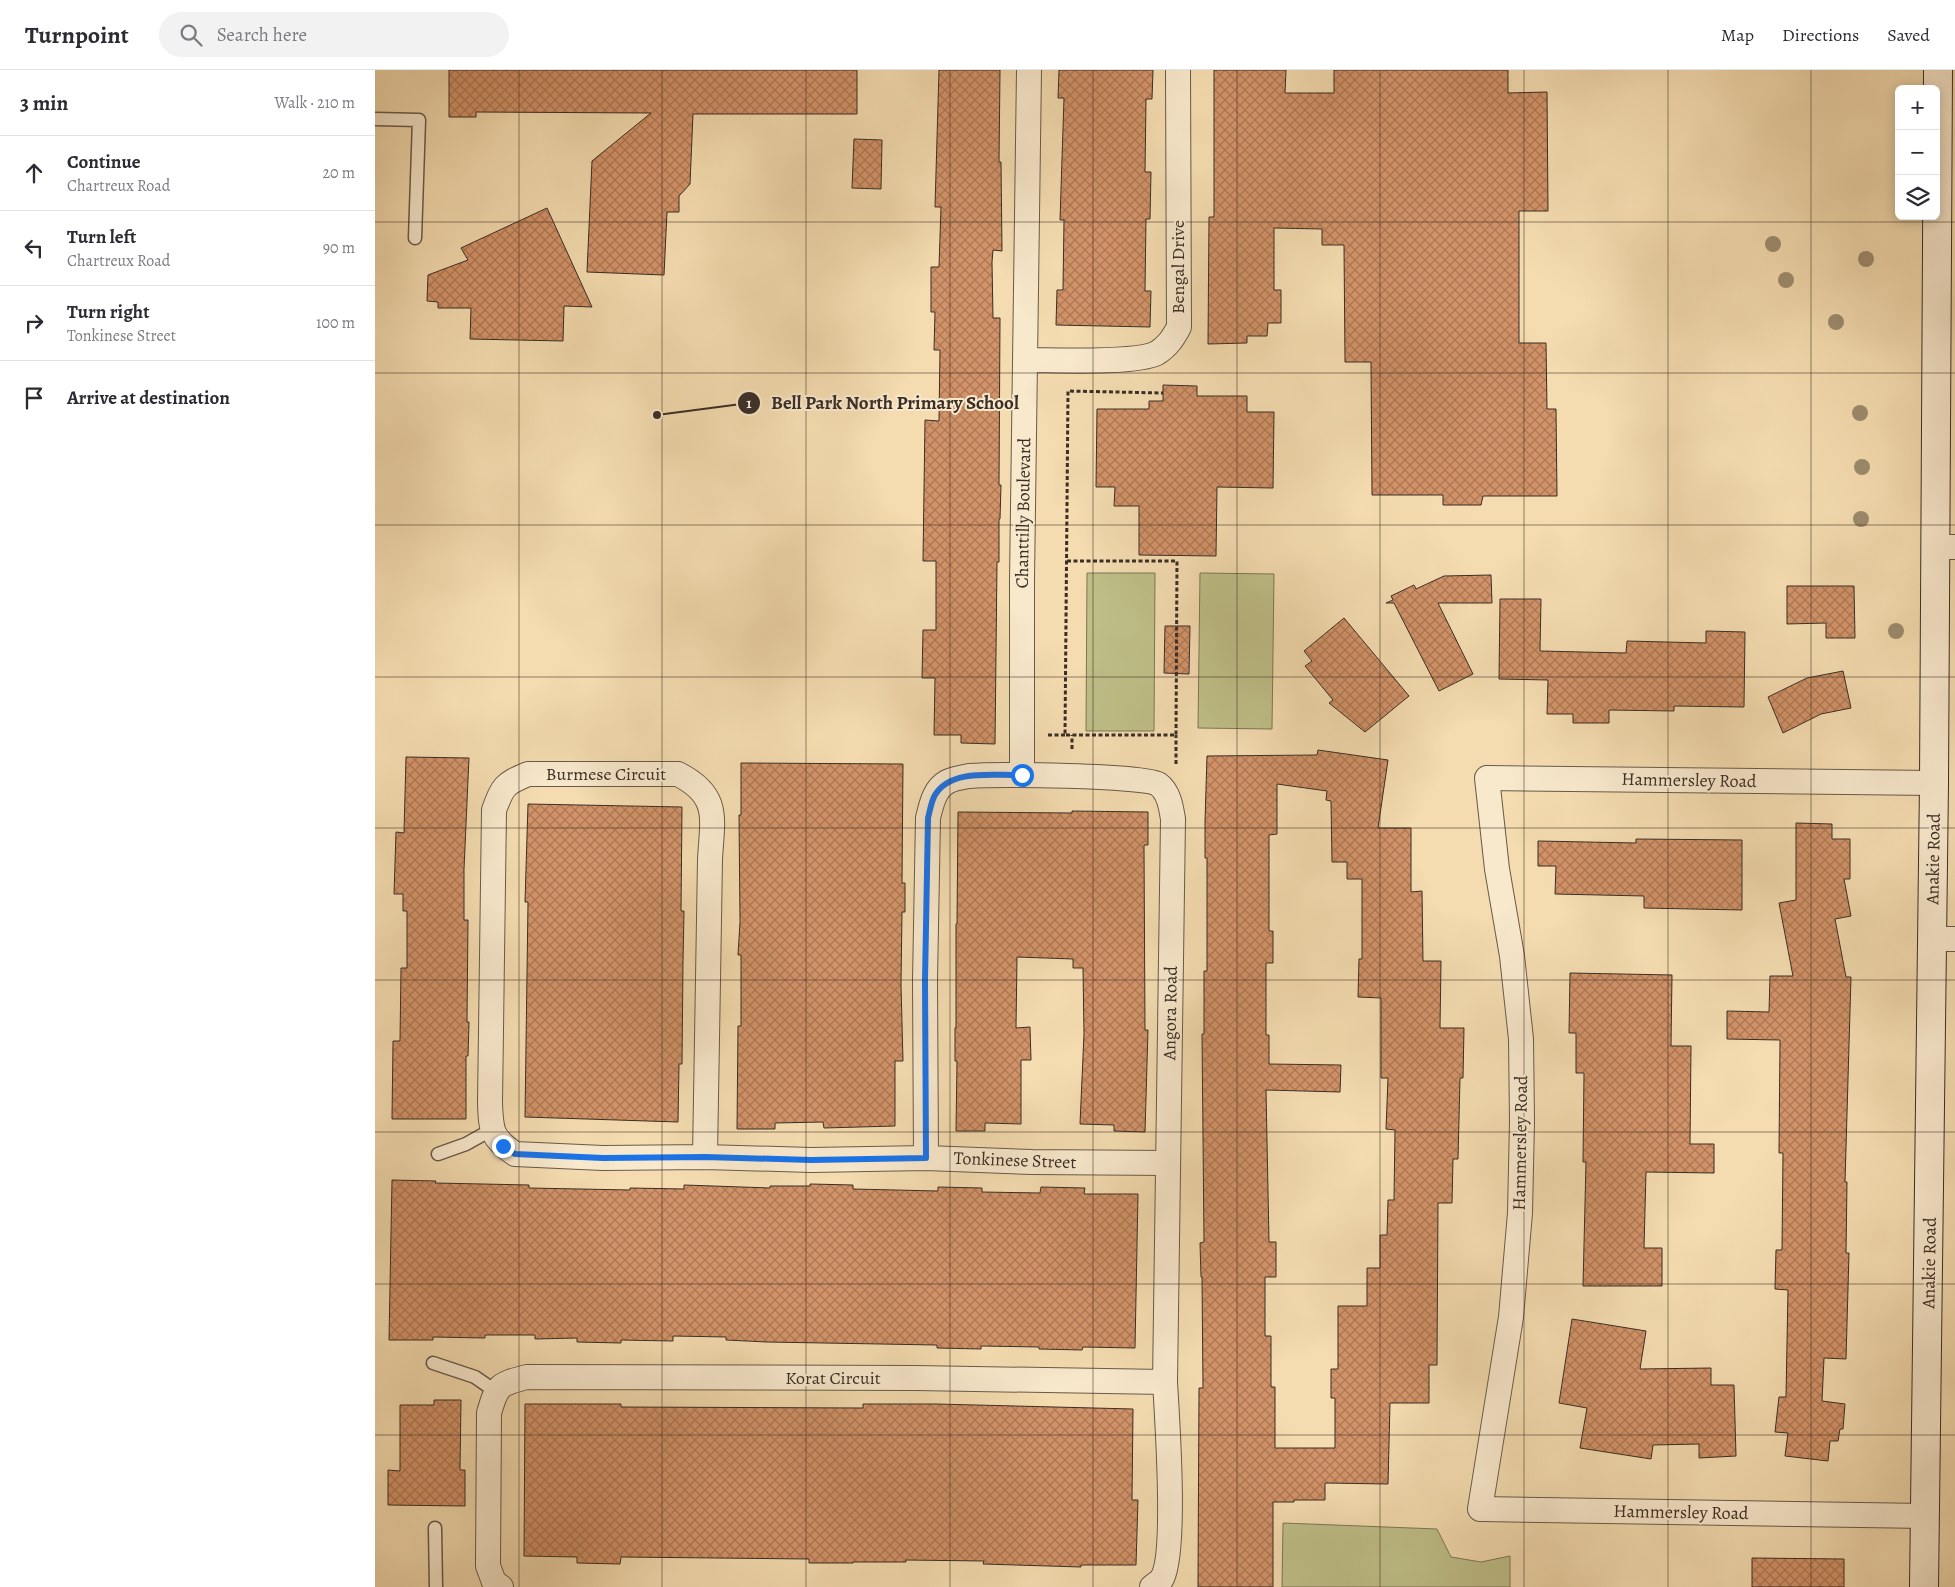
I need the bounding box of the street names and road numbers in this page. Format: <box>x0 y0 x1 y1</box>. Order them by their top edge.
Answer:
street label: Bengal Drive <box>1166 220 1190 314</box>
street label: Chanttilly Boulevard <box>1010 437 1036 589</box>
street label: Burmese Circuit <box>546 762 666 786</box>
street label: Hammersley Road <box>1621 767 1757 793</box>
street label: Anakie Road <box>1920 813 1946 906</box>
street label: Angora Road <box>1157 965 1183 1061</box>
street label: Hammersley Road <box>1507 1075 1533 1211</box>
street label: Tonkinese Street <box>953 1146 1077 1174</box>
street label: Anakie Road <box>1916 1217 1942 1310</box>
street label: Korat Circuit <box>785 1366 881 1390</box>
street label: Hammersley Road <box>1613 1499 1749 1525</box>

